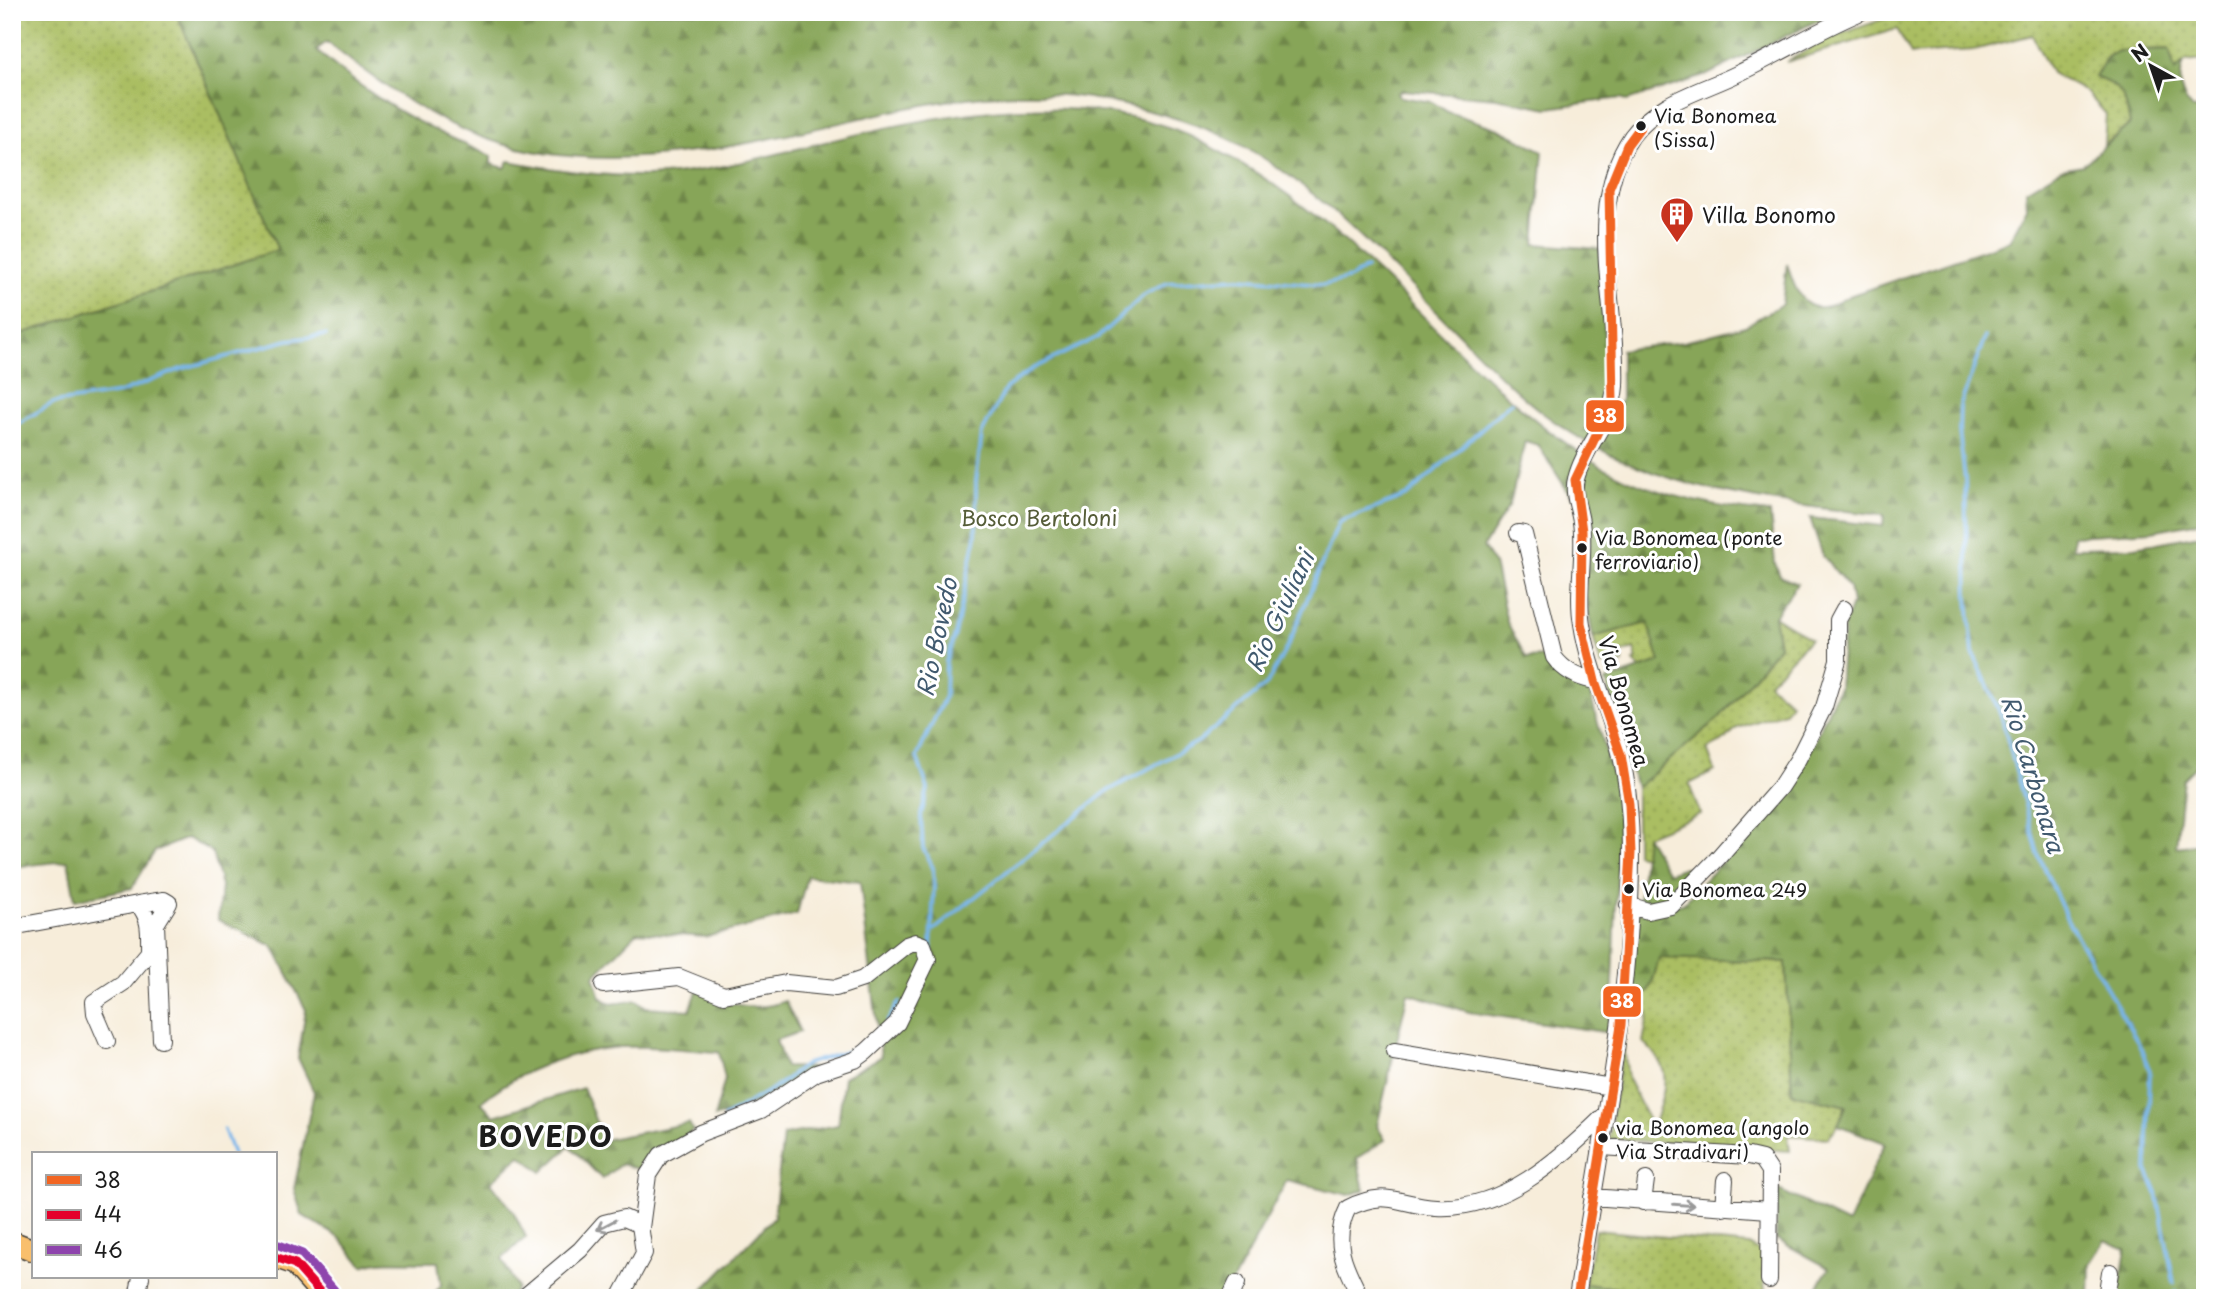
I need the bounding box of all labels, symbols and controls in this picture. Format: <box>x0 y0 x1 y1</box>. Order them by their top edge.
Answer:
north arrow <box>2116 32 2186 102</box>
text: N <box>2125 37 2154 68</box>
place label: Via Bonomea (Sissa) <box>1654 101 1777 153</box>
marker: Via Bonomea (Sissa) <box>1634 119 1648 133</box>
building icon: Villa Bonomo <box>1658 195 1696 244</box>
place label: Villa Bonomo <box>1702 198 1836 230</box>
line badge: 38 <box>1585 399 1625 433</box>
text: 38 <box>1593 401 1617 429</box>
park label: Bosco Bertoloni <box>961 501 1117 533</box>
place label: Via Bonomea (ponte ferroviario) <box>1595 523 1783 575</box>
marker: Via Bonomea (ponte ferroviario) <box>1575 541 1589 555</box>
water label: Rio Giuliani <box>1236 542 1324 677</box>
water label: Rio Bovedo <box>906 573 966 699</box>
street label: Via Bonomea <box>1591 632 1659 770</box>
water label: Rio Carbonara <box>1993 691 2075 858</box>
place label: Via Bonomea 249 <box>1642 875 1807 903</box>
marker: Via Bonomea 249 <box>1622 882 1636 896</box>
line badge: 38 <box>1602 985 1642 1018</box>
text: 38 <box>1610 986 1634 1014</box>
place label: via Bonomea (angolo Via Stradivari) <box>1616 1113 1809 1165</box>
district label: BOVEDO <box>478 1114 614 1157</box>
marker: via Bonomea (angolo Via Stradivari) <box>1596 1131 1610 1145</box>
legend <box>32 1152 276 1278</box>
text: 38 <box>94 1163 121 1195</box>
text: 44 <box>94 1197 122 1229</box>
one-way arrow <box>1672 1199 1695 1212</box>
one-way arrow <box>596 1218 616 1232</box>
text: 46 <box>94 1233 123 1265</box>

